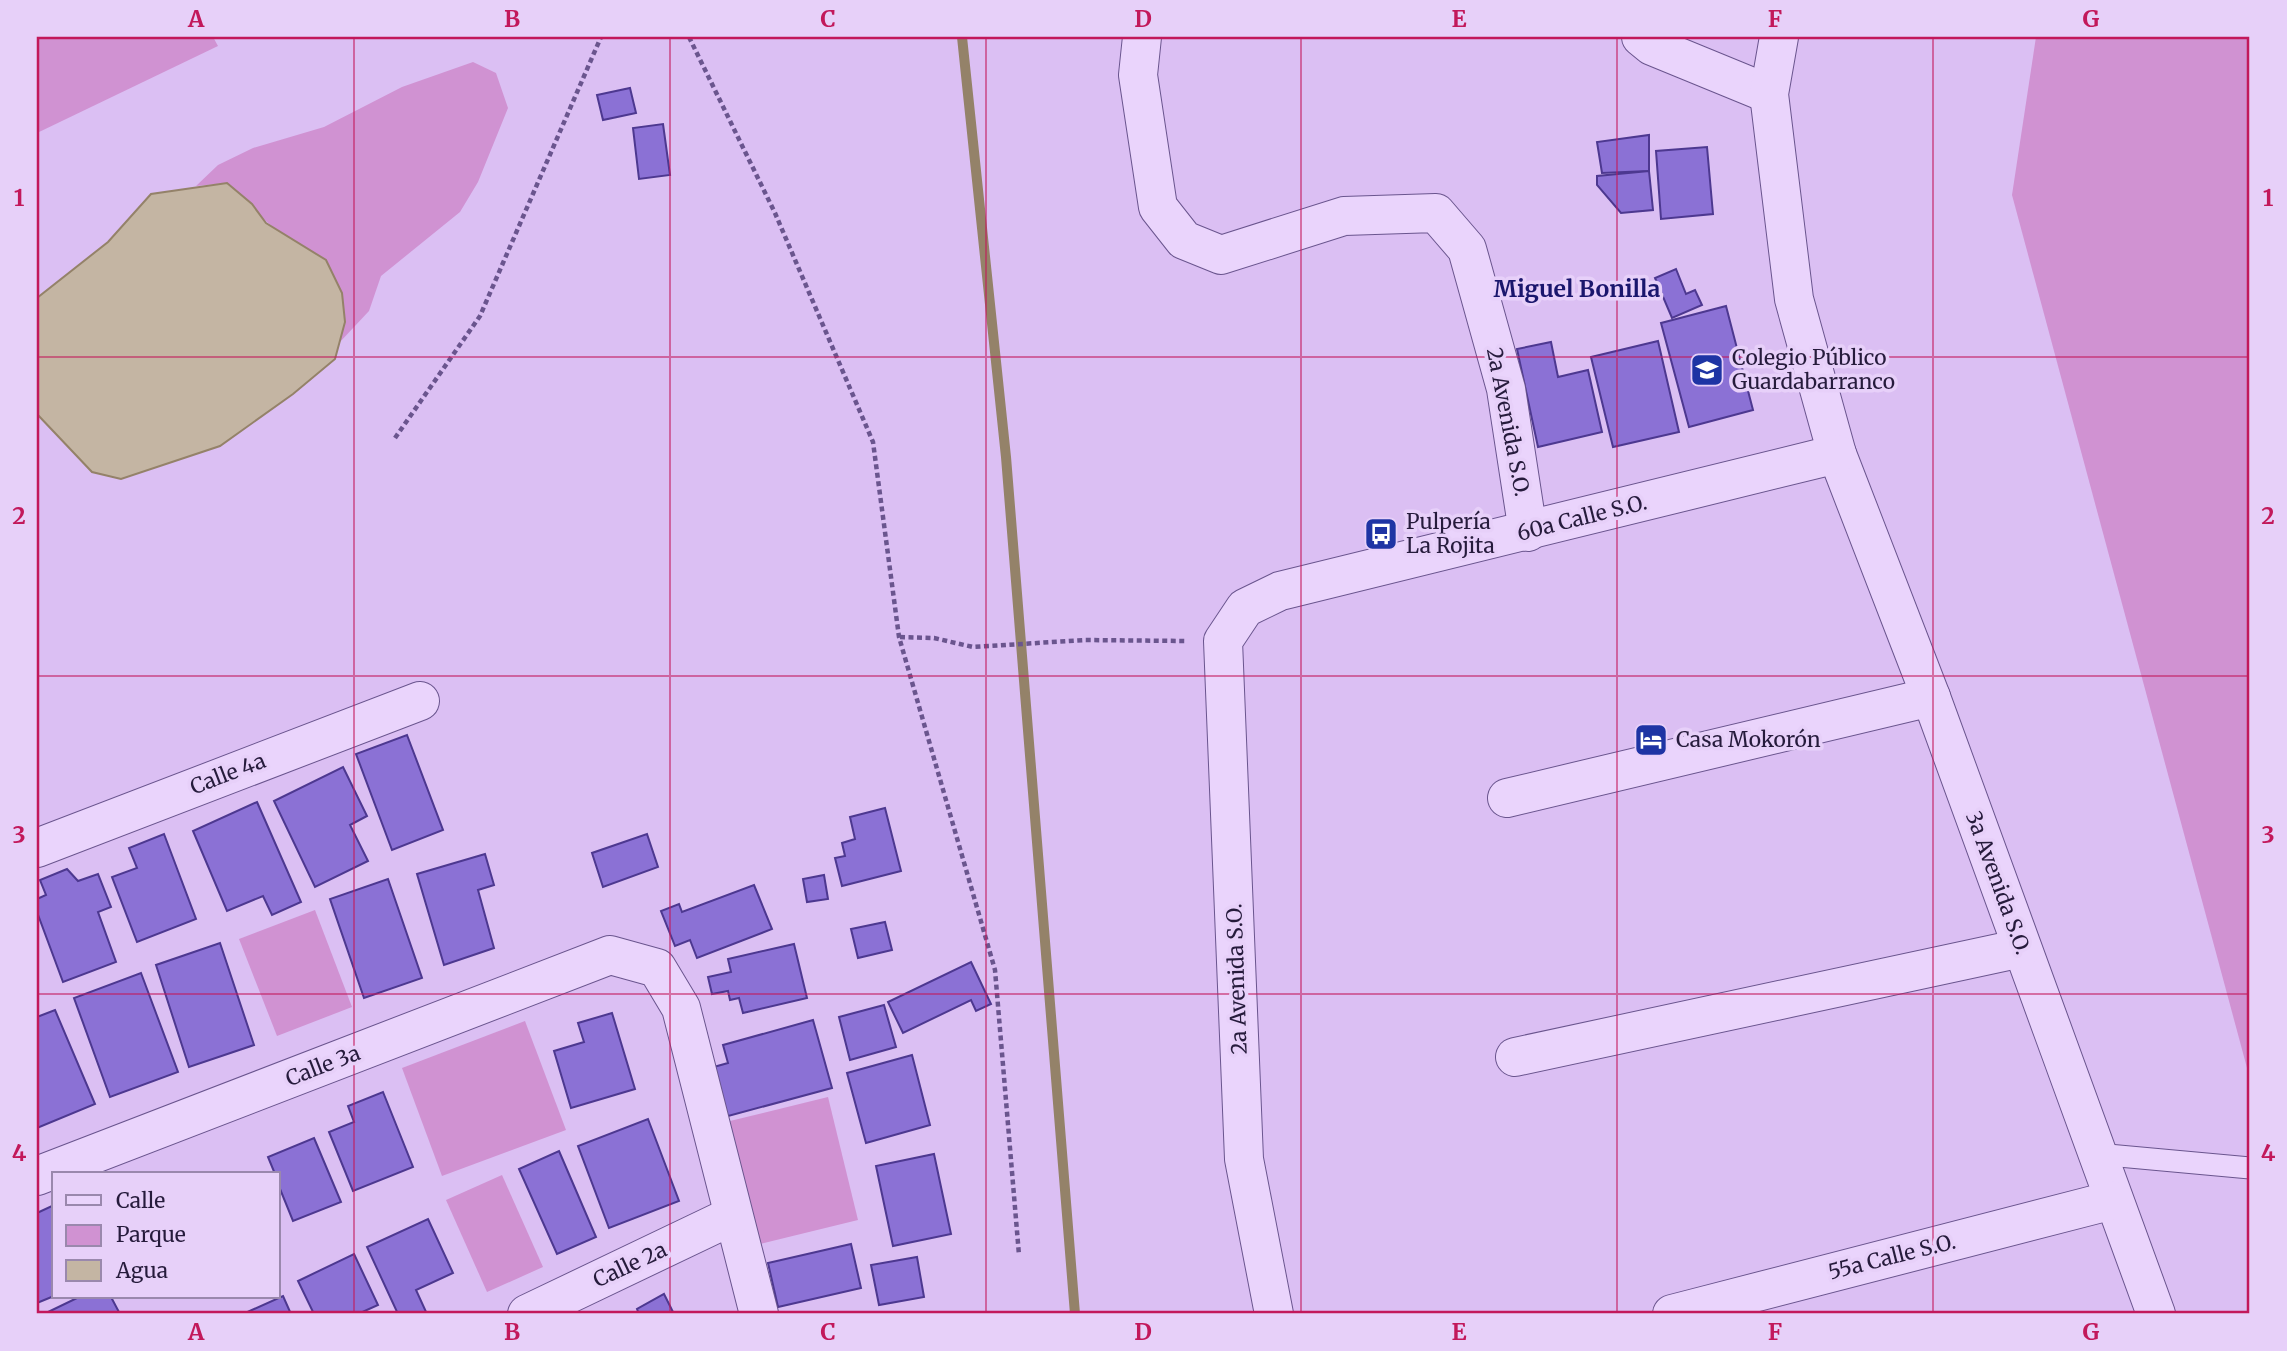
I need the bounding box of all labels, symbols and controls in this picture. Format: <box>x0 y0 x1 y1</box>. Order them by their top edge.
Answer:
text: A <box>187 4 205 33</box>
text: B <box>504 4 520 33</box>
text: C <box>820 4 836 33</box>
text: D <box>1134 4 1152 33</box>
text: E <box>1451 4 1467 33</box>
text: F <box>1768 4 1782 33</box>
text: G <box>2083 4 2100 33</box>
text: 1 <box>14 183 25 212</box>
text: 1 <box>2263 183 2274 212</box>
district label: Miguel Bonilla <box>1494 274 1661 303</box>
place label: Colegio Público Guardabarranco <box>1732 344 1895 395</box>
street label: 2a Avenida S.O. <box>1481 345 1536 499</box>
school or university icon: Colegio Público Guardabarranco <box>1688 351 1726 389</box>
street label: 60a Calle S.O. <box>1514 488 1650 547</box>
text: 2 <box>12 501 26 530</box>
text: 2 <box>2261 501 2275 530</box>
place label: Pulpería La Rojita <box>1406 508 1495 559</box>
bus stop icon: Pulpería La Rojita <box>1362 515 1400 553</box>
hotel icon: Casa Mokorón <box>1632 721 1670 759</box>
place label: Casa Mokorón <box>1676 726 1821 753</box>
street label: Calle 4a <box>186 747 269 800</box>
street label: 3a Avenida S.O. <box>1960 807 2037 958</box>
text: 3 <box>12 820 26 849</box>
text: 3 <box>2261 820 2275 849</box>
street label: 2a Avenida S.O. <box>1220 903 1253 1055</box>
street label: Calle 3a <box>282 1039 364 1092</box>
text: 4 <box>12 1138 27 1167</box>
text: 4 <box>2261 1138 2276 1167</box>
legend <box>52 1172 280 1298</box>
text: Calle <box>116 1187 165 1214</box>
text: Parque <box>116 1221 186 1248</box>
street label: 55a Calle S.O. <box>1825 1228 1958 1285</box>
street label: Calle 2a <box>589 1236 671 1293</box>
text: Agua <box>115 1257 168 1284</box>
text: A <box>187 1317 205 1346</box>
text: B <box>504 1317 520 1346</box>
text: C <box>820 1317 836 1346</box>
text: D <box>1134 1317 1152 1346</box>
text: E <box>1451 1317 1467 1346</box>
text: F <box>1768 1317 1782 1346</box>
text: G <box>2083 1317 2100 1346</box>

